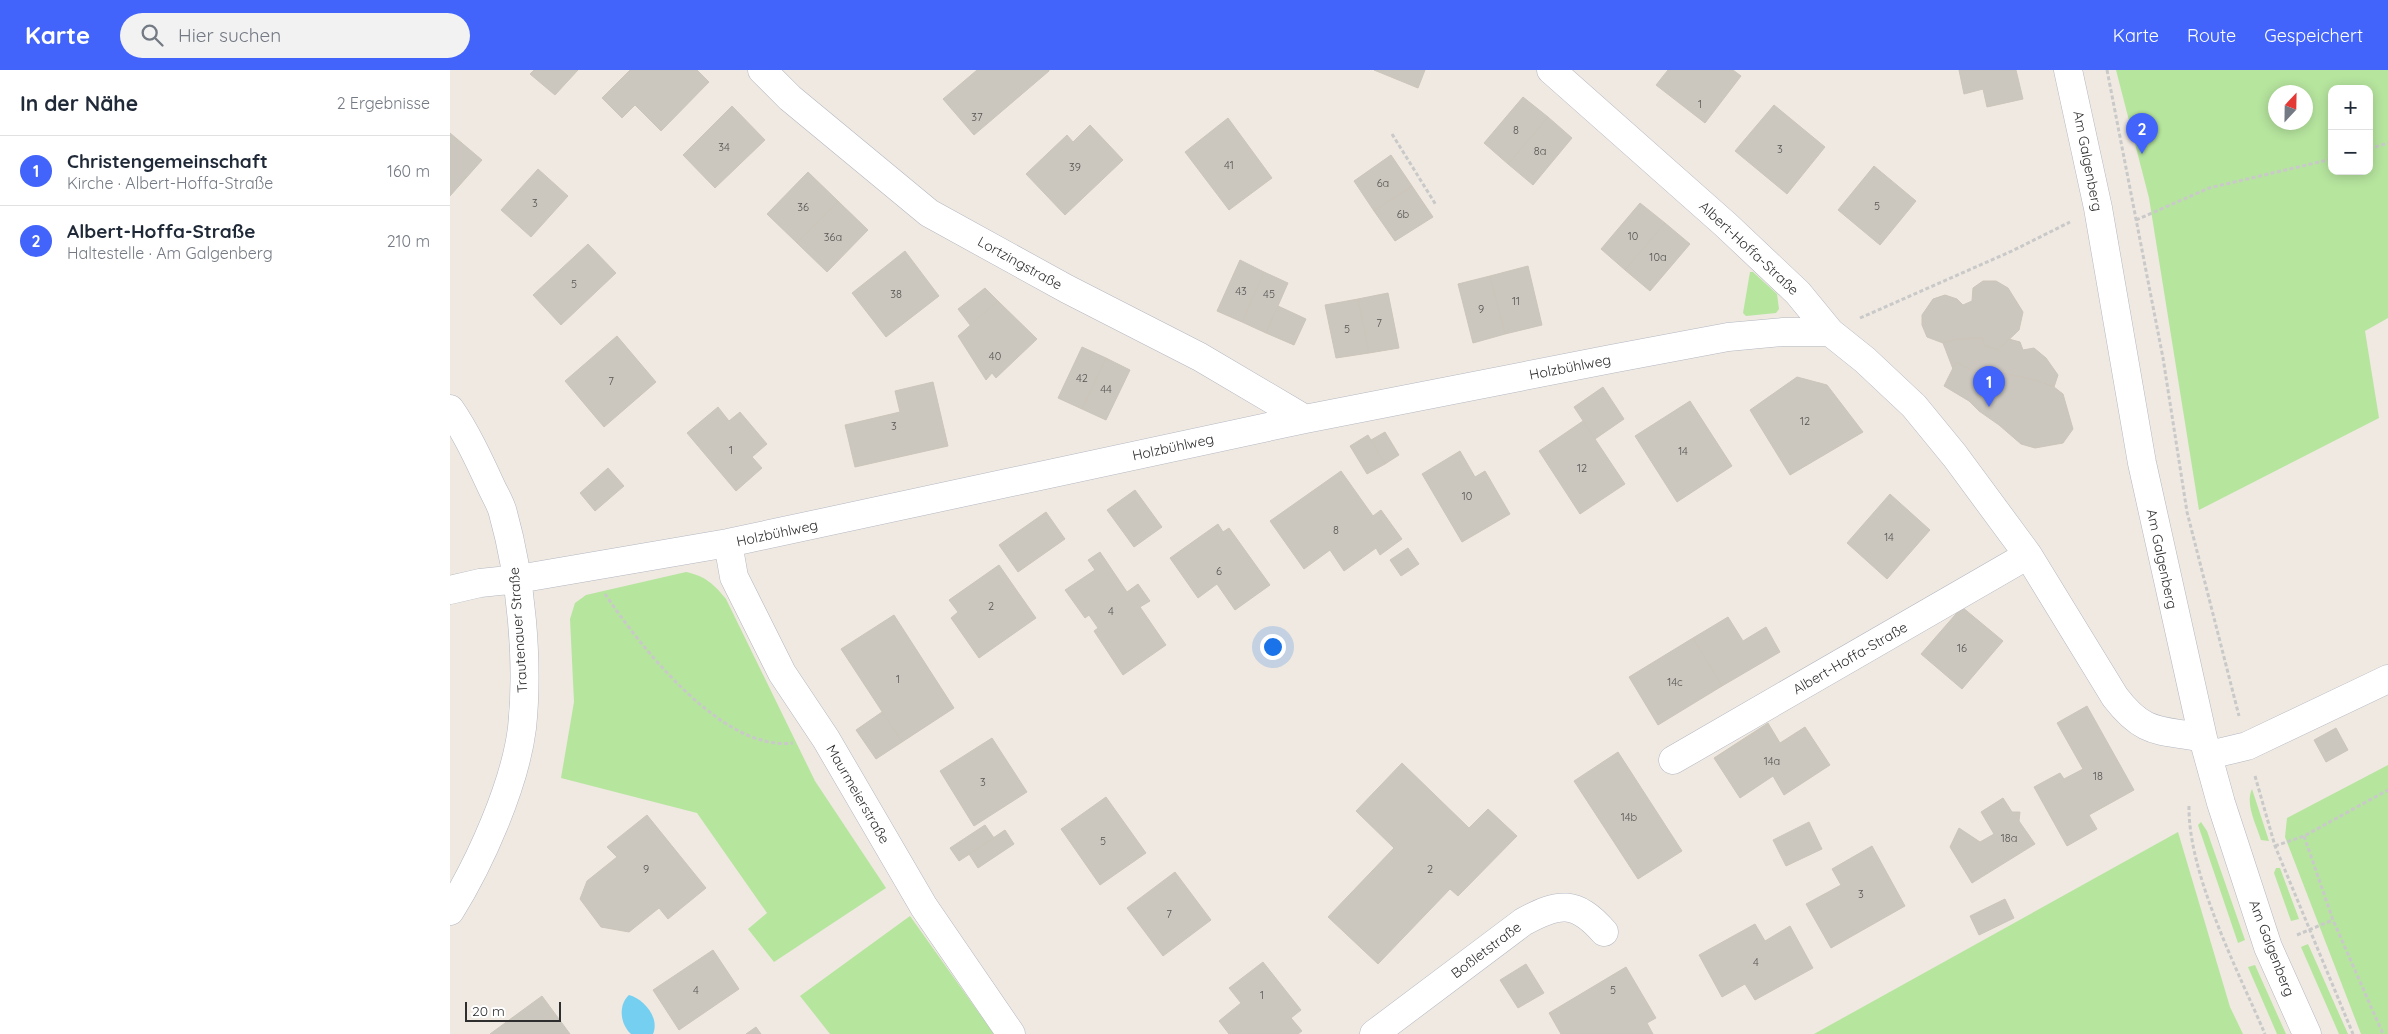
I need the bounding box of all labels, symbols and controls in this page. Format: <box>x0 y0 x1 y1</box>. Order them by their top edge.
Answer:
search box <box>120 13 470 58</box>
text: Karte <box>25 20 90 50</box>
icon: search <box>138 21 166 49</box>
text: Hier suchen <box>178 23 281 47</box>
text: Karte <box>2113 24 2159 47</box>
text: Route <box>2187 24 2236 47</box>
text: Gespeichert <box>2264 24 2363 47</box>
north arrow <box>2268 85 2313 130</box>
map controls <box>2328 85 2373 175</box>
button: + <box>2328 85 2373 130</box>
text: In der Nähe <box>20 90 138 116</box>
text: 2 Ergebnisse <box>337 93 430 113</box>
house number: 1 <box>1698 97 1702 111</box>
street label: Am Galgenberg <box>2069 109 2107 213</box>
house number: 37 <box>971 110 983 124</box>
pin: 2 <box>2126 113 2158 154</box>
house number: 8 <box>1513 123 1519 137</box>
button: − <box>2328 130 2373 175</box>
house number: 34 <box>718 140 730 154</box>
house number: 3 <box>1777 142 1783 156</box>
house number: 8a <box>1534 144 1546 158</box>
text: Christengemeinschaft <box>67 149 268 173</box>
house number: 41 <box>1224 158 1234 172</box>
house number: 39 <box>1069 160 1081 174</box>
text: 1 <box>33 161 39 181</box>
text: 160 m <box>387 161 430 181</box>
text: Kirche · Albert-Hoffa-Straße <box>67 173 273 193</box>
house number: 6a <box>1377 176 1389 190</box>
house number: 3 <box>532 196 538 210</box>
street label: Albert-Hoffa-Straße <box>1695 197 1803 299</box>
house number: 5 <box>1874 199 1880 213</box>
house number: 36 <box>797 200 809 214</box>
house number: 6b <box>1397 207 1410 221</box>
text: Albert-Hoffa-Straße <box>67 219 255 243</box>
house number: 10 <box>1628 229 1638 243</box>
house number: 36a <box>824 230 842 244</box>
text: 2 <box>31 231 41 251</box>
text: 210 m <box>387 231 430 251</box>
street label: Lortzingstraße <box>975 232 1065 294</box>
text: Haltestelle · Am Galgenberg <box>67 243 273 263</box>
house number: 10a <box>1649 250 1667 264</box>
house number: 5 <box>571 277 577 291</box>
house number: 43 <box>1235 284 1247 298</box>
house number: 38 <box>890 287 902 301</box>
house number: 45 <box>1263 287 1275 301</box>
house number: 11 <box>1512 294 1520 308</box>
house number: 9 <box>1478 302 1484 316</box>
house number: 7 <box>1376 316 1382 330</box>
house number: 5 <box>1344 322 1350 336</box>
house number: 40 <box>989 349 1001 363</box>
street label: Holzbühlweg <box>1528 350 1612 384</box>
pin: 1 <box>1973 366 2005 407</box>
house number: 42 <box>1076 371 1088 385</box>
house number: 7 <box>608 374 614 388</box>
house number: 44 <box>1100 382 1112 396</box>
house number: 12 <box>1800 414 1810 428</box>
house number: 3 <box>891 419 897 433</box>
street label: Holzbühlweg <box>1131 430 1215 464</box>
house number: 1 <box>729 443 733 457</box>
house number: 14 <box>1678 444 1688 458</box>
house number: 12 <box>1577 461 1587 475</box>
house number: 10 <box>1462 489 1472 503</box>
street label: Am Galgenberg <box>2143 507 2181 611</box>
street label: Holzbühlweg <box>735 516 819 550</box>
house number: 8 <box>1333 523 1339 537</box>
house number: 14 <box>1884 530 1894 544</box>
house number: 6 <box>1216 564 1222 578</box>
street label: Trautenauer Straße <box>505 566 531 693</box>
house number: 2 <box>988 599 994 613</box>
house number: 4 <box>1108 604 1114 618</box>
street label: Albert-Hoffa-Straße <box>1789 618 1911 698</box>
your location <box>1260 634 1286 660</box>
house number: 16 <box>1957 641 1967 655</box>
house number: 1 <box>896 672 900 686</box>
house number: 14c <box>1667 675 1683 689</box>
street label: Maurmeierstraße <box>822 741 894 847</box>
house number: 14a <box>1764 754 1780 768</box>
house number: 18 <box>2093 769 2103 783</box>
house number: 3 <box>980 775 986 789</box>
house number: 14b <box>1621 810 1638 824</box>
house number: 18a <box>2001 831 2017 845</box>
house number: 5 <box>1100 834 1106 848</box>
house number: 9 <box>643 862 649 876</box>
house number: 2 <box>1427 862 1433 876</box>
house number: 3 <box>1858 887 1864 901</box>
street label: Am Galgenberg <box>2245 897 2299 999</box>
house number: 7 <box>1166 907 1172 921</box>
street label: Boßletstraße <box>1447 918 1525 982</box>
house number: 4 <box>1753 955 1759 969</box>
house number: 4 <box>693 983 699 997</box>
house number: 5 <box>1610 983 1616 997</box>
house number: 1 <box>1260 988 1264 1002</box>
scale bar <box>465 999 561 1022</box>
text: 20 m <box>472 1002 505 1020</box>

